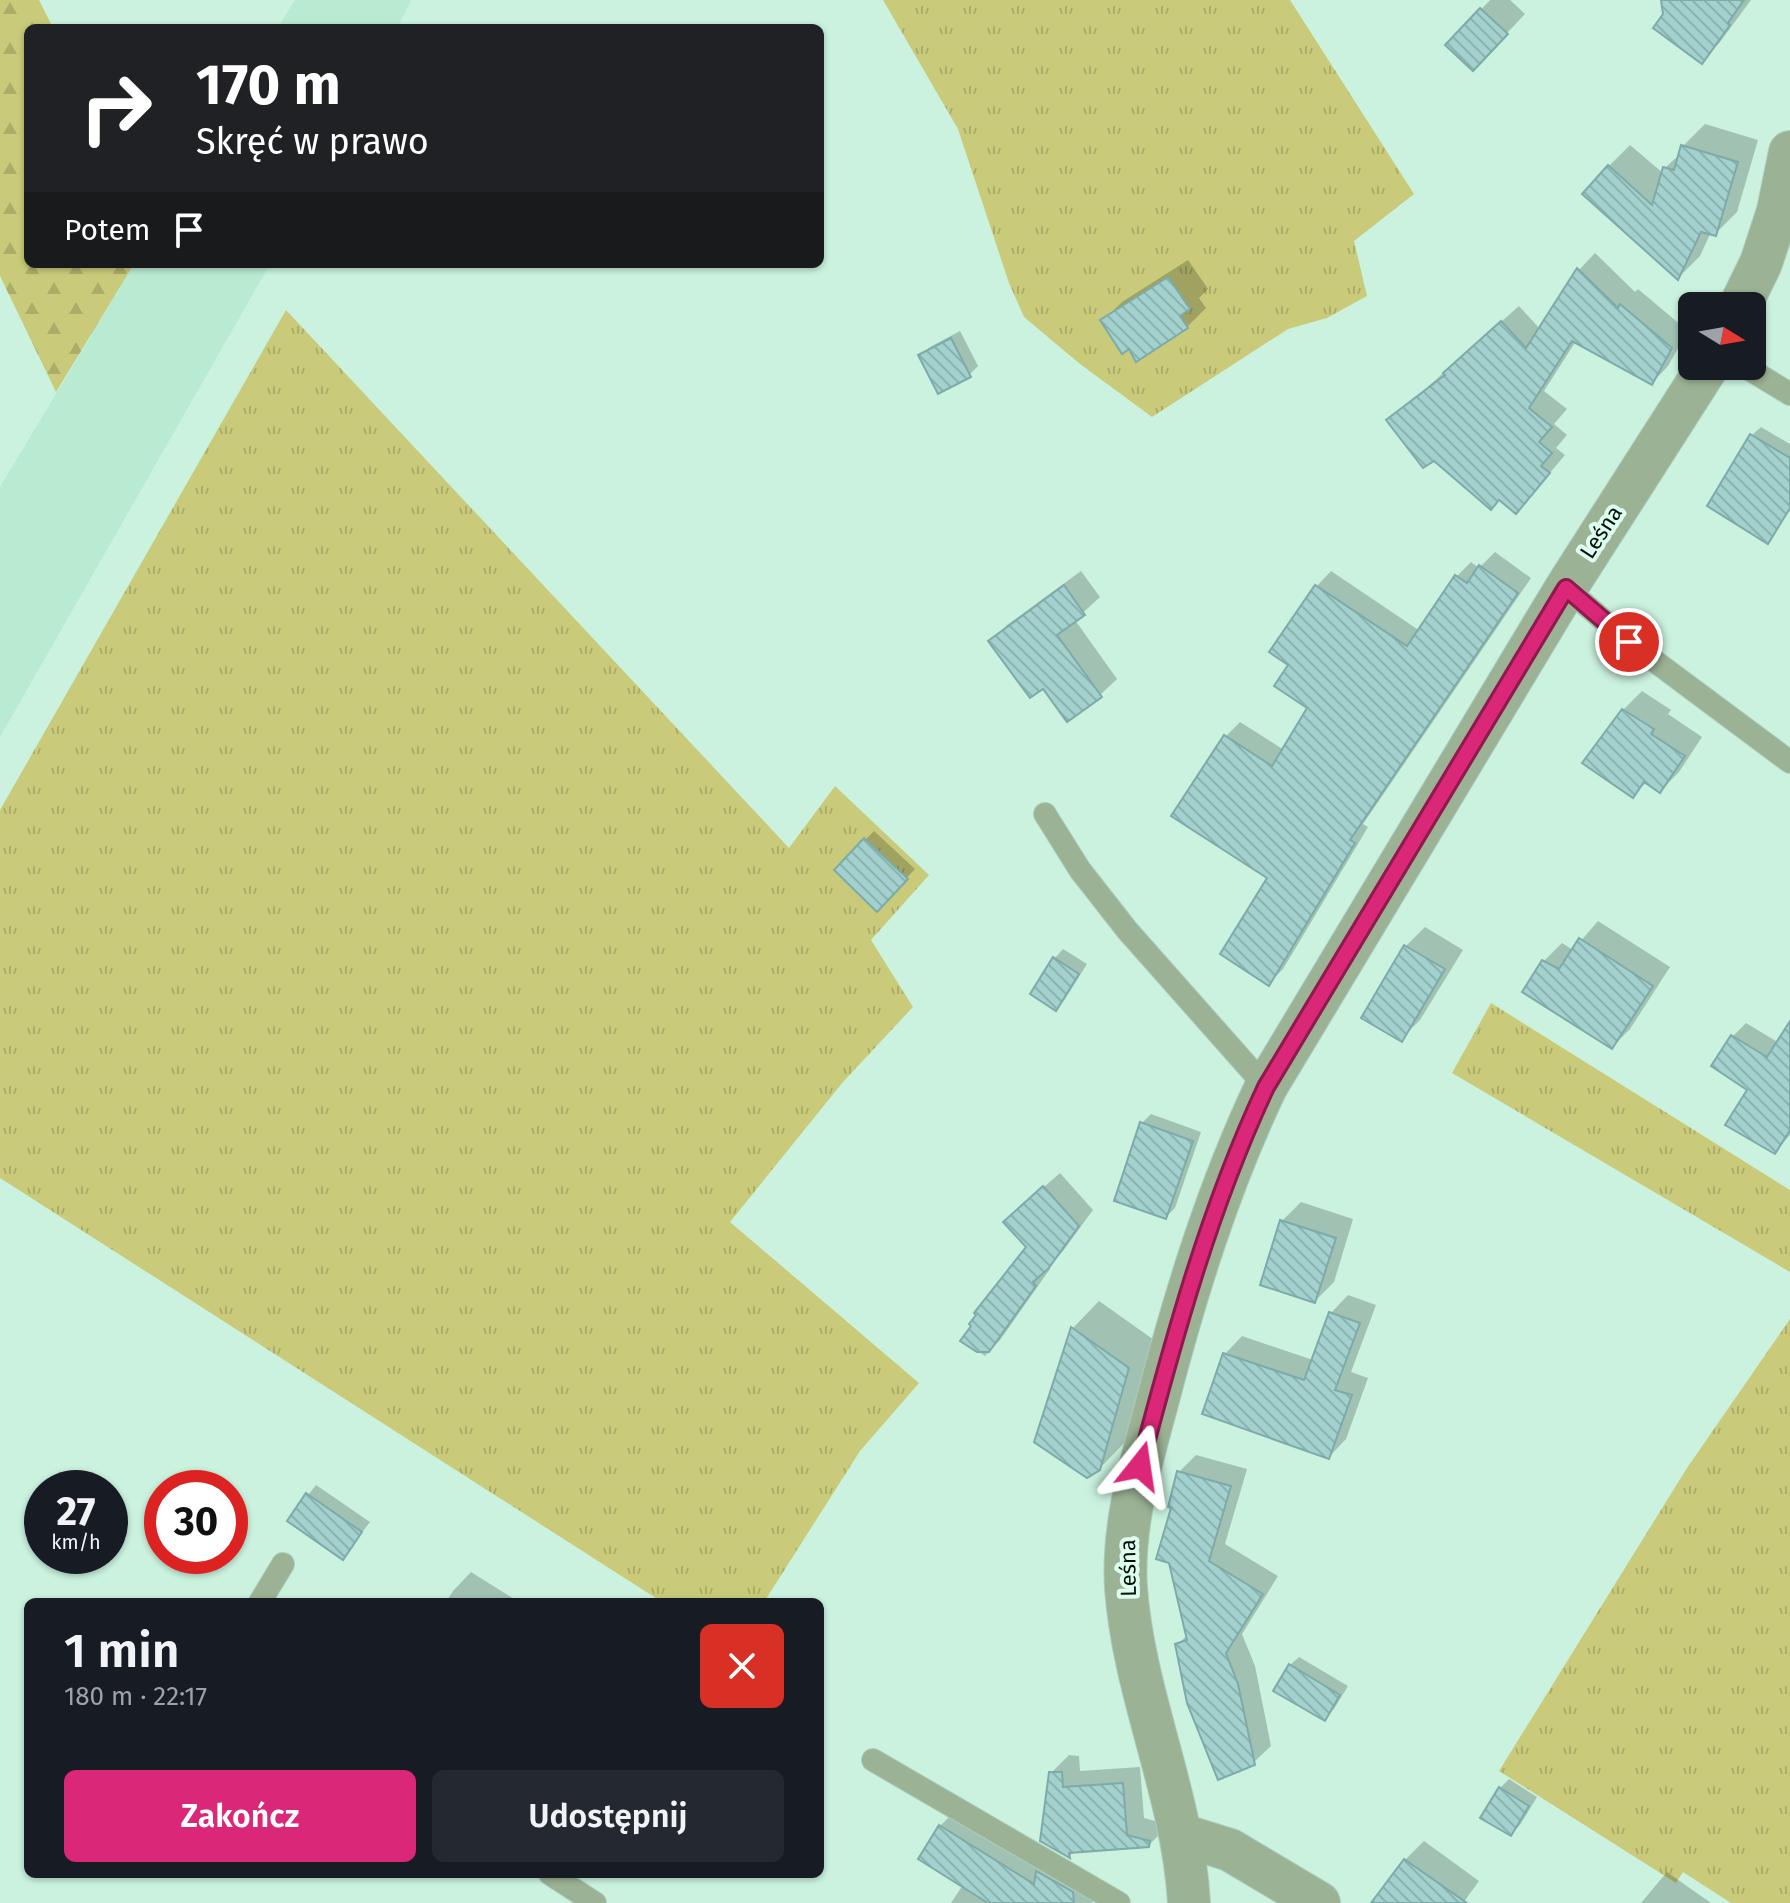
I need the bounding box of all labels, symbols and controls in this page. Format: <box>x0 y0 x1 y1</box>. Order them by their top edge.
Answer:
text: 170 m <box>196 52 341 119</box>
icon: right <box>64 56 168 160</box>
text: Skręć w prawo <box>196 120 429 164</box>
icon: arrive <box>167 208 211 252</box>
text: Potem <box>64 212 151 248</box>
north arrow <box>1678 292 1766 380</box>
map controls <box>1678 292 1766 380</box>
street label: Leśna <box>1574 501 1628 563</box>
pin <box>1595 608 1663 676</box>
icon: arrive <box>1607 620 1651 664</box>
position arrow <box>1098 1424 1182 1508</box>
speed limit sign: 30 <box>144 1470 248 1574</box>
text: 27 <box>57 1488 96 1536</box>
text: km/h <box>51 1530 101 1554</box>
street label: Leśna <box>1114 1539 1142 1597</box>
text: 1 min <box>64 1622 180 1680</box>
button: close <box>700 1624 784 1708</box>
text: 180 m · 22:17 <box>64 1681 207 1712</box>
button: Zakończ <box>64 1770 416 1862</box>
button: Udostępnij <box>432 1770 784 1862</box>

